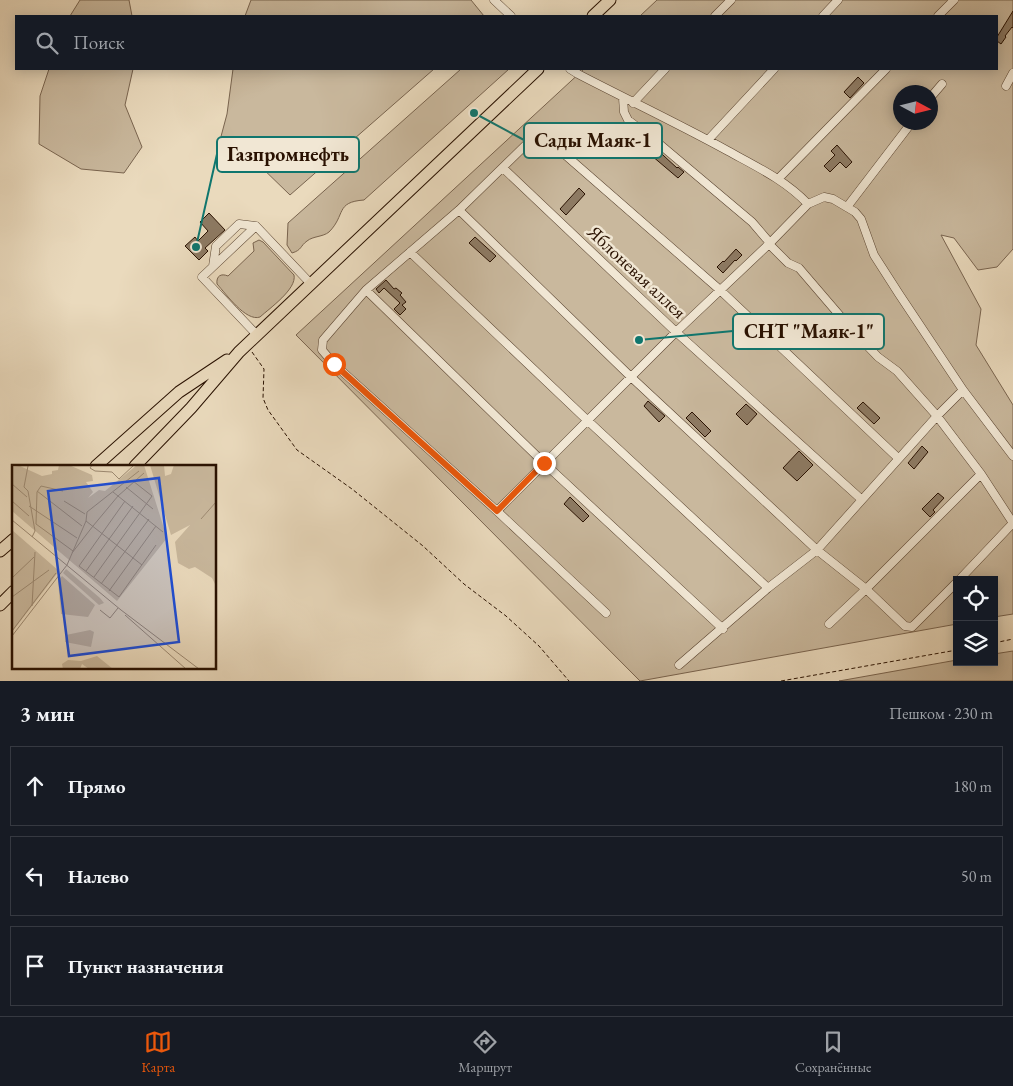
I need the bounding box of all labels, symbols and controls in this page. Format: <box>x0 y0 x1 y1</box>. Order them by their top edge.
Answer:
search box <box>15 15 998 70</box>
icon: search <box>33 29 61 57</box>
text: Поиск <box>73 30 125 55</box>
north arrow <box>893 85 938 130</box>
callout: Сады Маяк-1 <box>524 123 662 158</box>
text: Сады Маяк-1 <box>534 127 652 153</box>
callout: Газпромнефть <box>217 137 359 172</box>
text: Газпромнефть <box>227 141 349 167</box>
street label: Яблоневая аллея <box>581 219 692 325</box>
callout: СНТ "Маяк-1" <box>733 314 884 349</box>
text: СНТ "Маяк-1" <box>744 318 874 344</box>
route start <box>323 353 346 376</box>
route end <box>533 452 556 475</box>
inset map <box>12 465 216 668</box>
map controls <box>953 576 998 666</box>
button: locate <box>953 576 998 621</box>
button: layers <box>953 621 998 666</box>
text: 3 мин <box>20 700 75 727</box>
text: Пешком · 230 m <box>889 703 993 724</box>
icon: ahead <box>21 772 49 800</box>
text: Прямо <box>68 774 126 799</box>
text: 180 m <box>953 776 992 797</box>
icon: left <box>21 862 49 890</box>
text: Налево <box>68 864 129 889</box>
text: 50 m <box>961 866 992 887</box>
icon: arrive <box>21 952 49 980</box>
text: Пункт назначения <box>68 954 224 979</box>
tab: Карта <box>142 1028 175 1076</box>
tab: Маршрут <box>458 1028 512 1076</box>
tab: Сохранённые <box>795 1028 871 1076</box>

